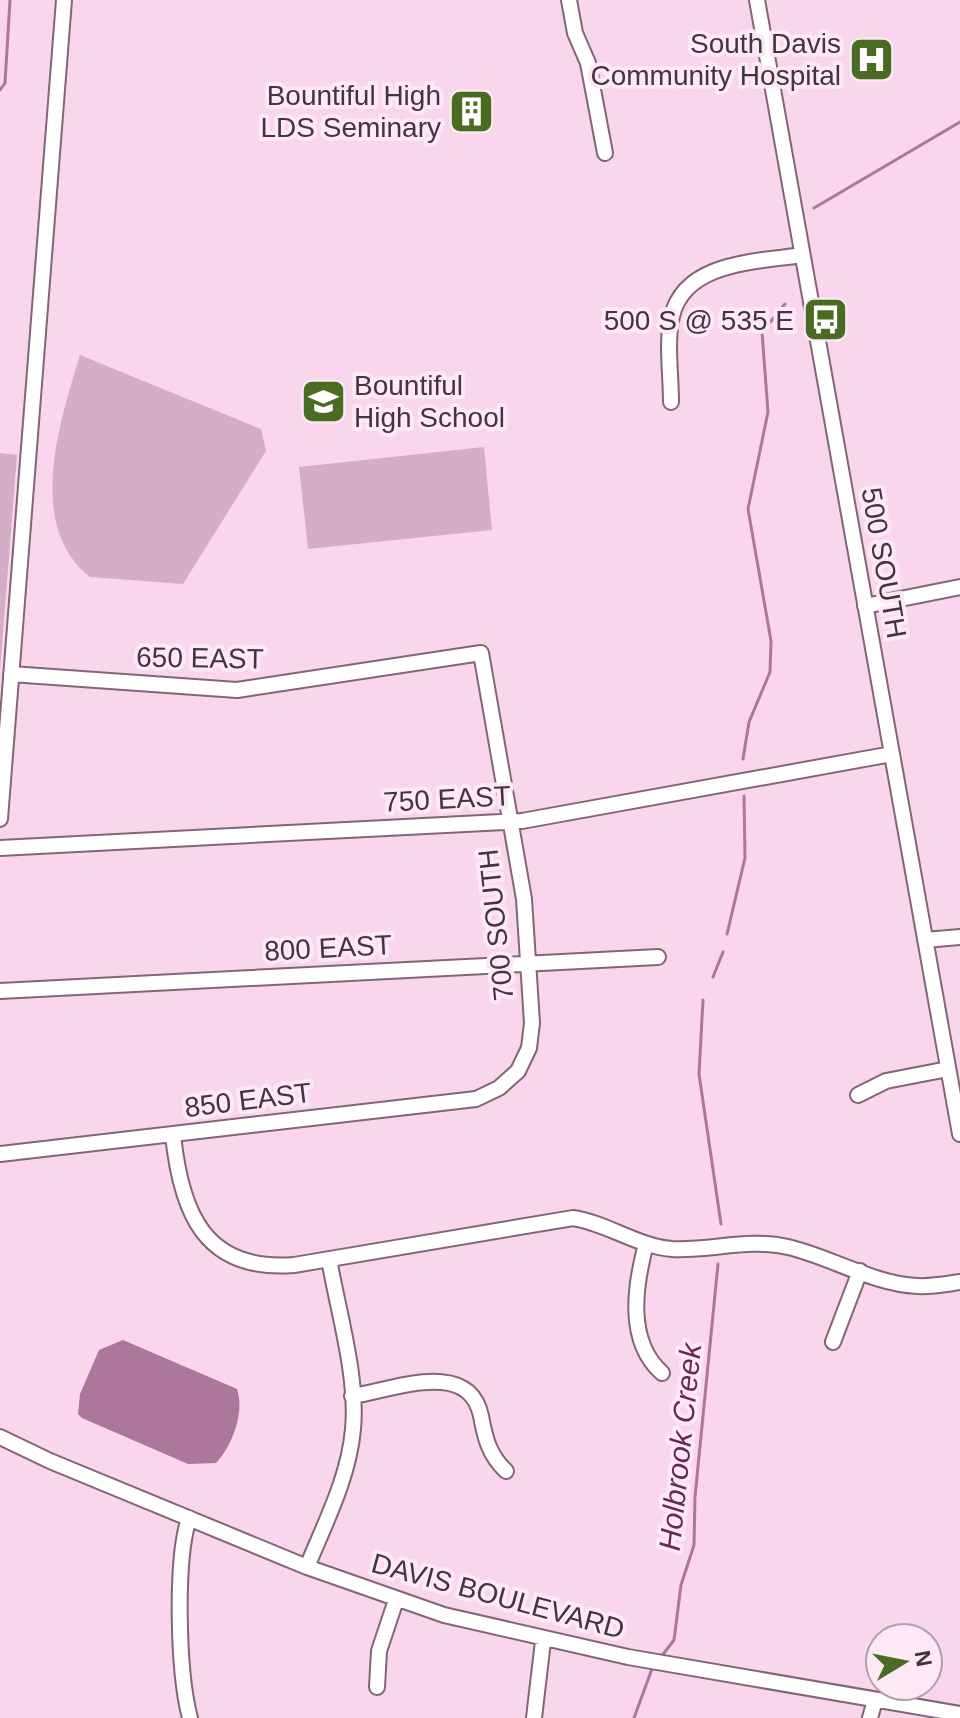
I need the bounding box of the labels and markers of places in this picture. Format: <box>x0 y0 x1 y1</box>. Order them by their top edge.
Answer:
place label: South Davis Community Hospital <box>590 28 841 91</box>
hospital icon: South Davis Community Hospital <box>848 35 896 83</box>
place label: Bountiful High LDS Seminary <box>260 80 441 143</box>
building icon: Bountiful High LDS Seminary <box>448 87 496 135</box>
bus stop icon: 500 S @ 535 E <box>801 296 849 344</box>
place label: 500 S @ 535 E <box>604 305 794 336</box>
place label: Bountiful High School <box>354 370 505 433</box>
school or university icon: Bountiful High School <box>299 377 347 425</box>

